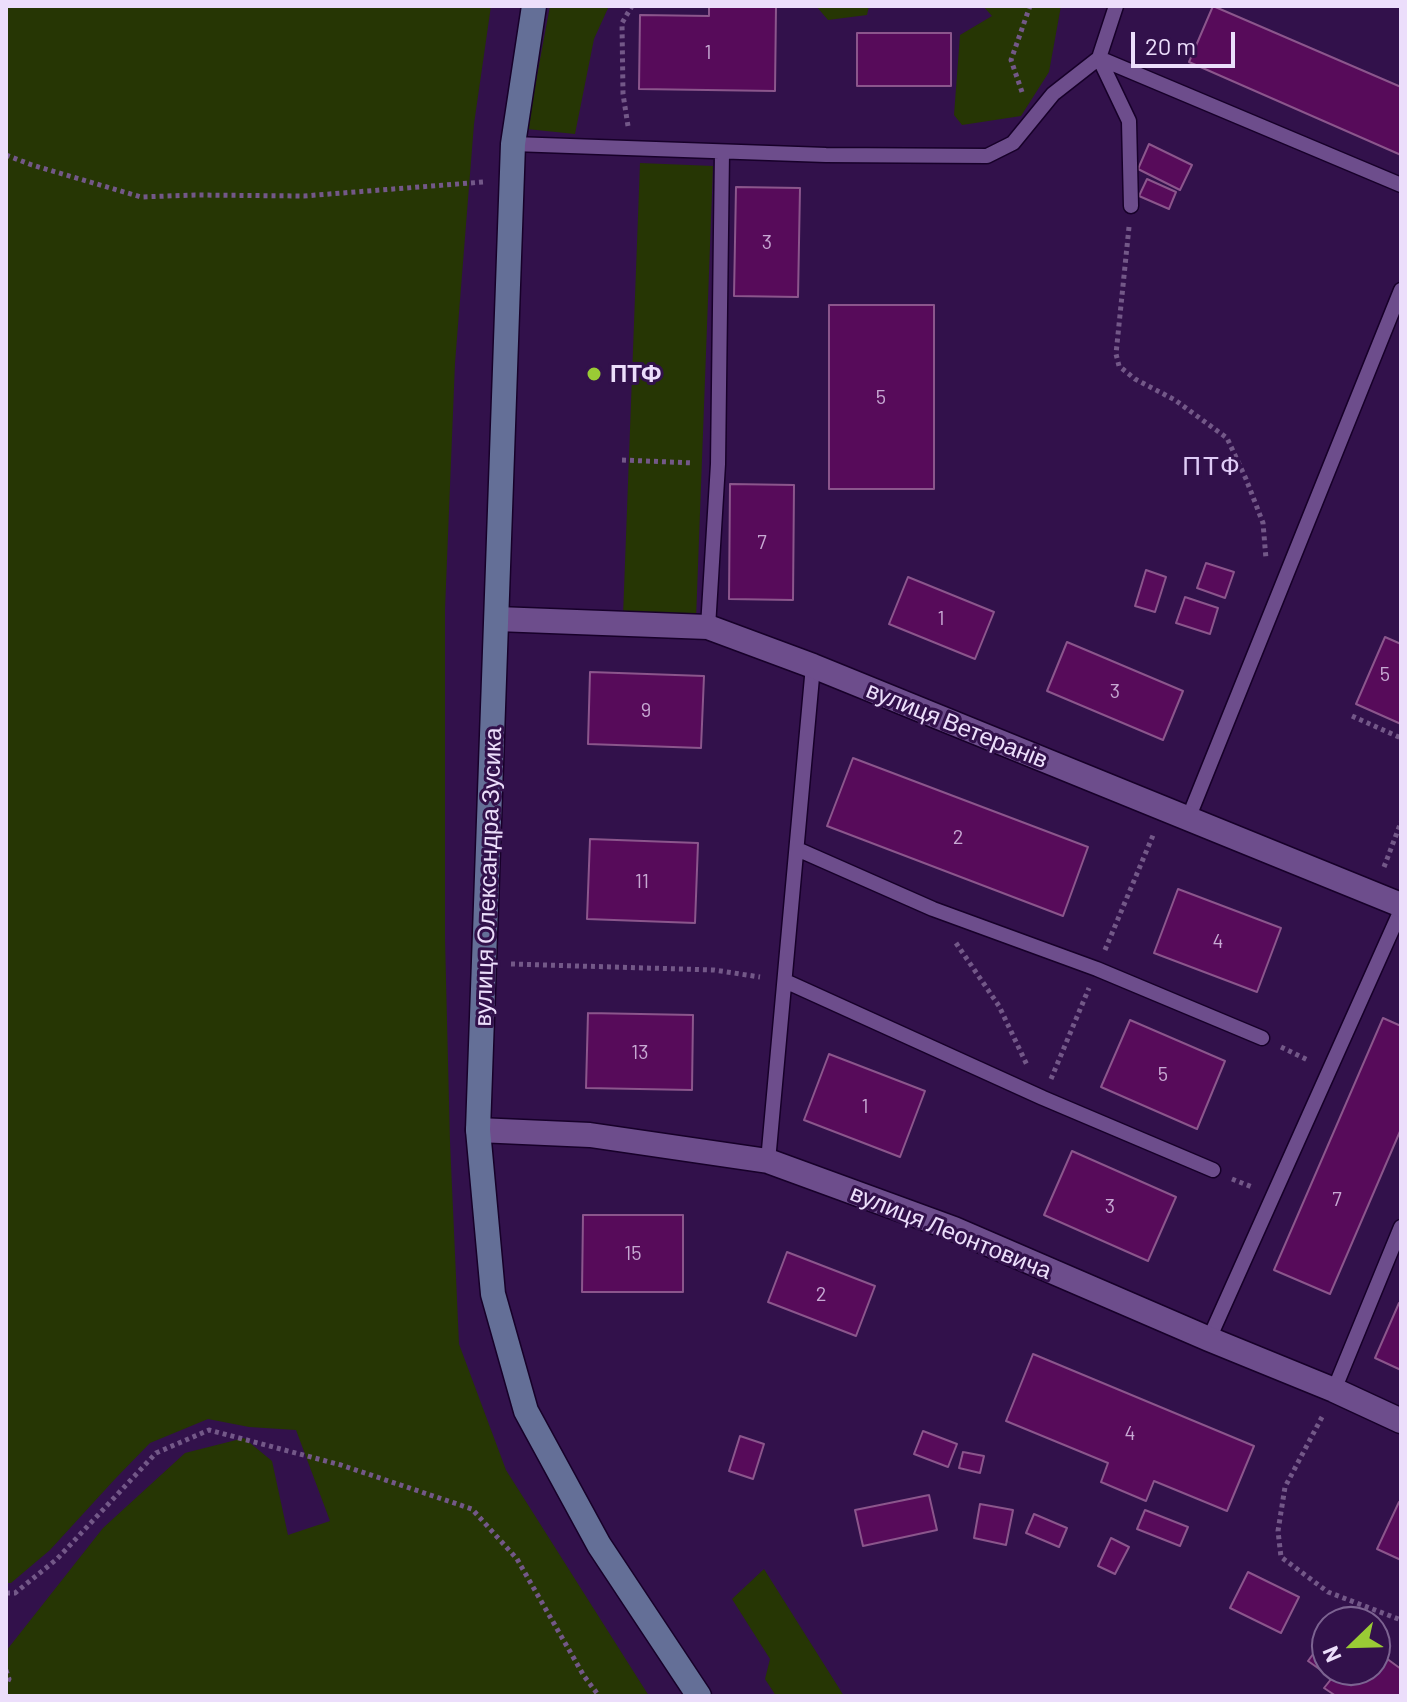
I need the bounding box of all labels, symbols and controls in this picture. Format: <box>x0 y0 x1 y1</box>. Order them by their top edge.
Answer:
scale bar <box>1135 16 1239 66</box>
text: 20 m <box>1145 31 1196 60</box>
house number: 1 <box>705 40 711 64</box>
house number: 3 <box>762 230 772 254</box>
place label: ПТФ <box>610 360 661 388</box>
marker: ПТФ <box>585 365 603 383</box>
house number: 5 <box>876 385 886 409</box>
district label: ПТФ <box>1182 450 1242 482</box>
house number: 7 <box>757 530 767 554</box>
house number: 1 <box>938 606 944 630</box>
house number: 5 <box>1380 662 1390 686</box>
street label: вулиця Ветеранів <box>862 675 1052 775</box>
house number: 3 <box>1110 679 1120 703</box>
house number: 9 <box>641 698 651 722</box>
street label: вулиця Олександра Зусика <box>468 727 508 1027</box>
house number: 2 <box>953 825 963 849</box>
house number: 11 <box>635 869 649 893</box>
house number: 4 <box>1212 929 1224 953</box>
house number: 13 <box>631 1040 649 1064</box>
house number: 5 <box>1158 1062 1168 1086</box>
house number: 1 <box>862 1094 868 1118</box>
street label: вулиця Леонтовича <box>846 1178 1056 1286</box>
house number: 7 <box>1332 1187 1342 1211</box>
house number: 3 <box>1105 1194 1115 1218</box>
house number: 15 <box>624 1241 642 1265</box>
house number: 2 <box>816 1282 826 1306</box>
house number: 4 <box>1124 1421 1136 1445</box>
north arrow <box>1311 1606 1391 1686</box>
text: N <box>1316 1643 1346 1666</box>

